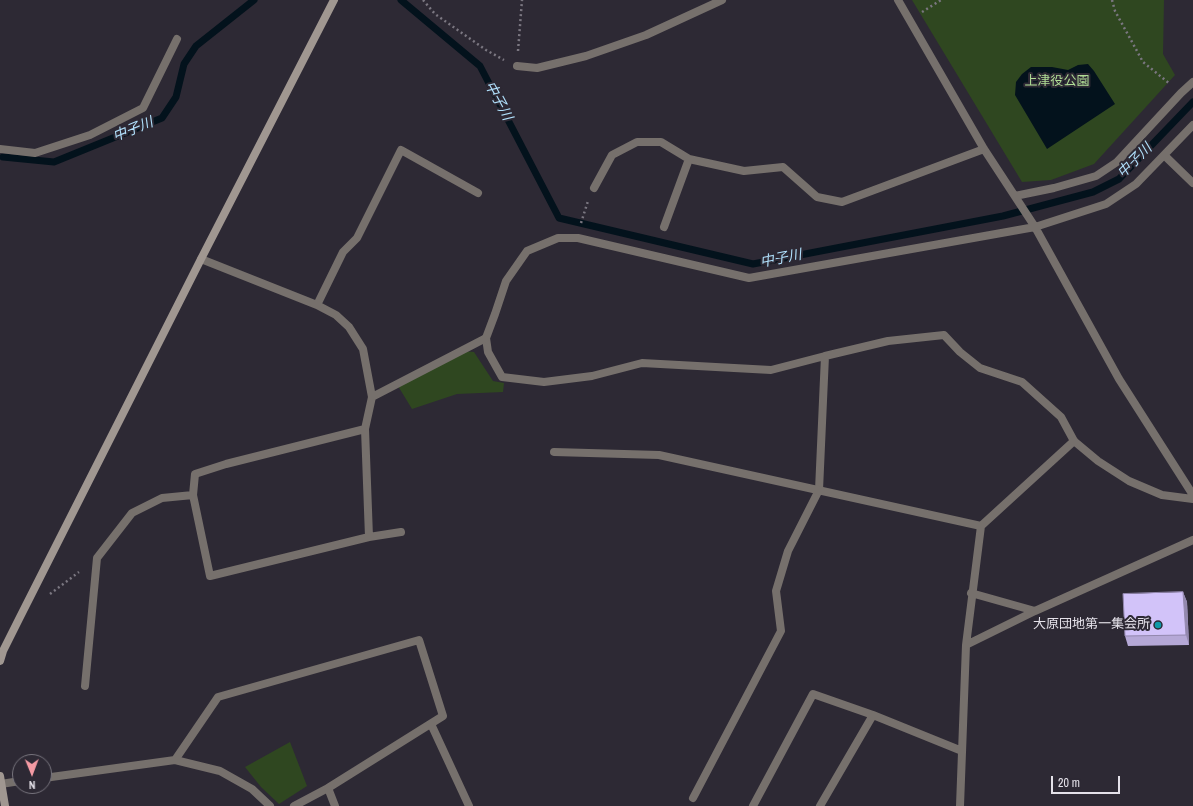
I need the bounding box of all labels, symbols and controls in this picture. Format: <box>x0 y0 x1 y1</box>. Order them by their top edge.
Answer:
park label: 上津役公園 <box>1025 74 1089 90</box>
water label: 中子川 <box>481 79 515 123</box>
water label: 中子川 <box>110 114 156 146</box>
water label: 中子川 <box>1114 140 1156 182</box>
water label: 中子川 <box>759 247 803 271</box>
place label: 大原団地第一集会所 <box>1033 617 1150 633</box>
marker: 大原団地第一集会所 <box>1153 620 1163 630</box>
north arrow <box>12 754 52 794</box>
scale bar <box>1053 768 1122 794</box>
text: 20 m <box>1058 775 1080 791</box>
text: N <box>29 778 36 792</box>

